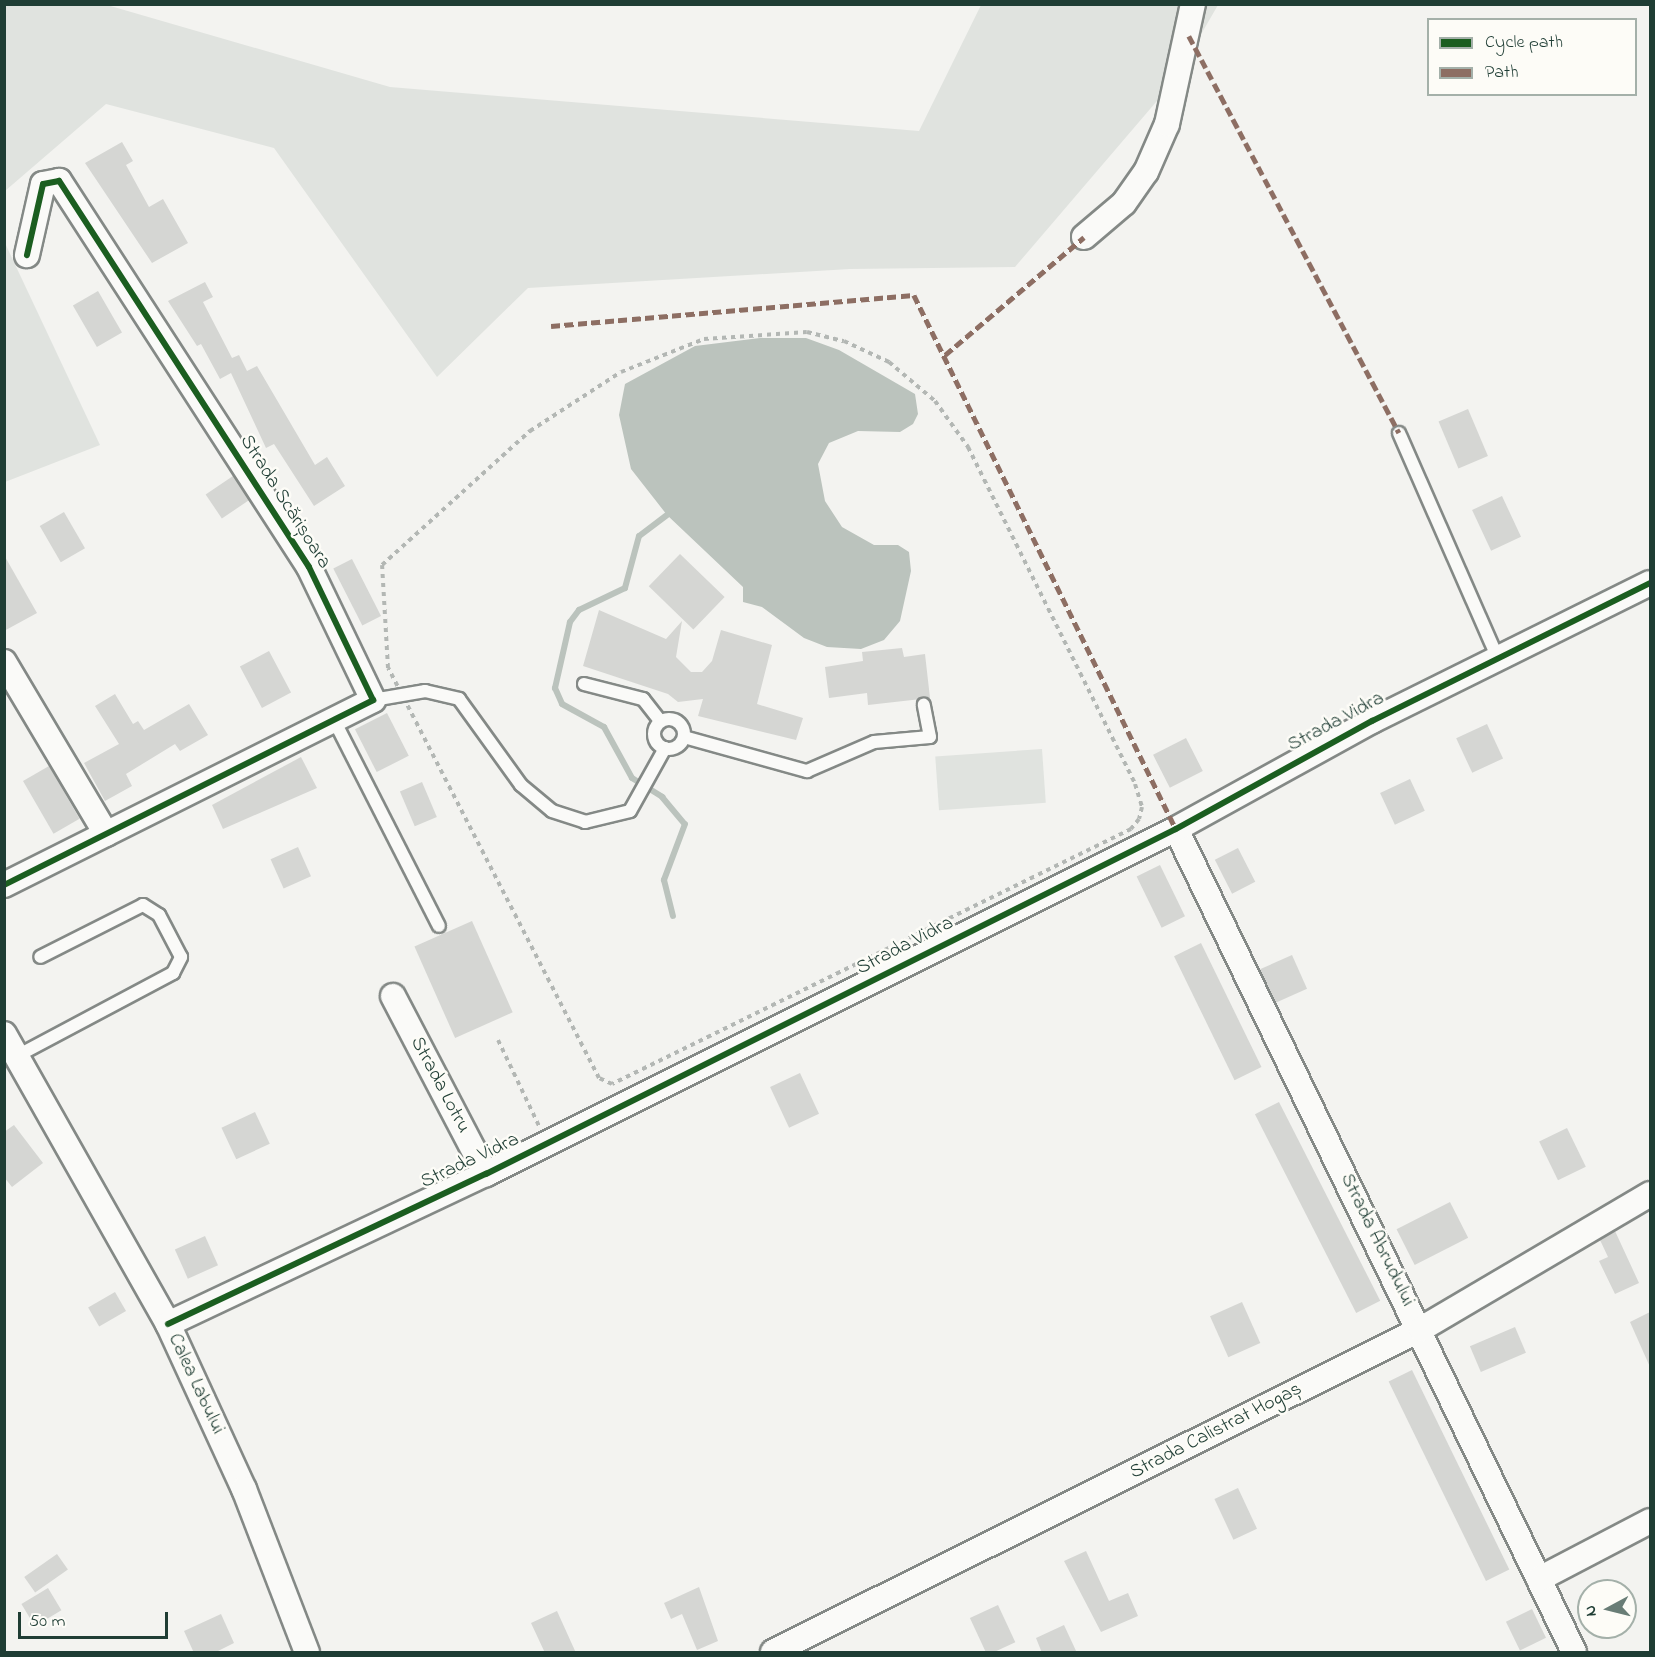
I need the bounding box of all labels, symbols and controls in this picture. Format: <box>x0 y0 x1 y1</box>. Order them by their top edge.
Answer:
legend <box>1427 18 1637 96</box>
text: Cycle path <box>1485 30 1563 56</box>
text: Path <box>1485 60 1519 86</box>
street label: Strada Scărișoara <box>234 431 336 573</box>
street label: Strada Vidra <box>1284 687 1388 757</box>
street label: Strada Vidra <box>852 911 958 981</box>
street label: Strada Lotru <box>405 1033 475 1137</box>
street label: Strada Vidra <box>417 1128 523 1194</box>
street label: Strada Abrudului <box>1334 1170 1420 1310</box>
street label: Calea Labului <box>162 1330 230 1438</box>
street label: Strada Calistrat Hogaș <box>1126 1377 1306 1485</box>
north arrow <box>1577 1579 1637 1639</box>
scale bar <box>21 1600 171 1638</box>
text: N <box>1579 1604 1604 1618</box>
text: 50 m <box>29 1609 66 1635</box>

